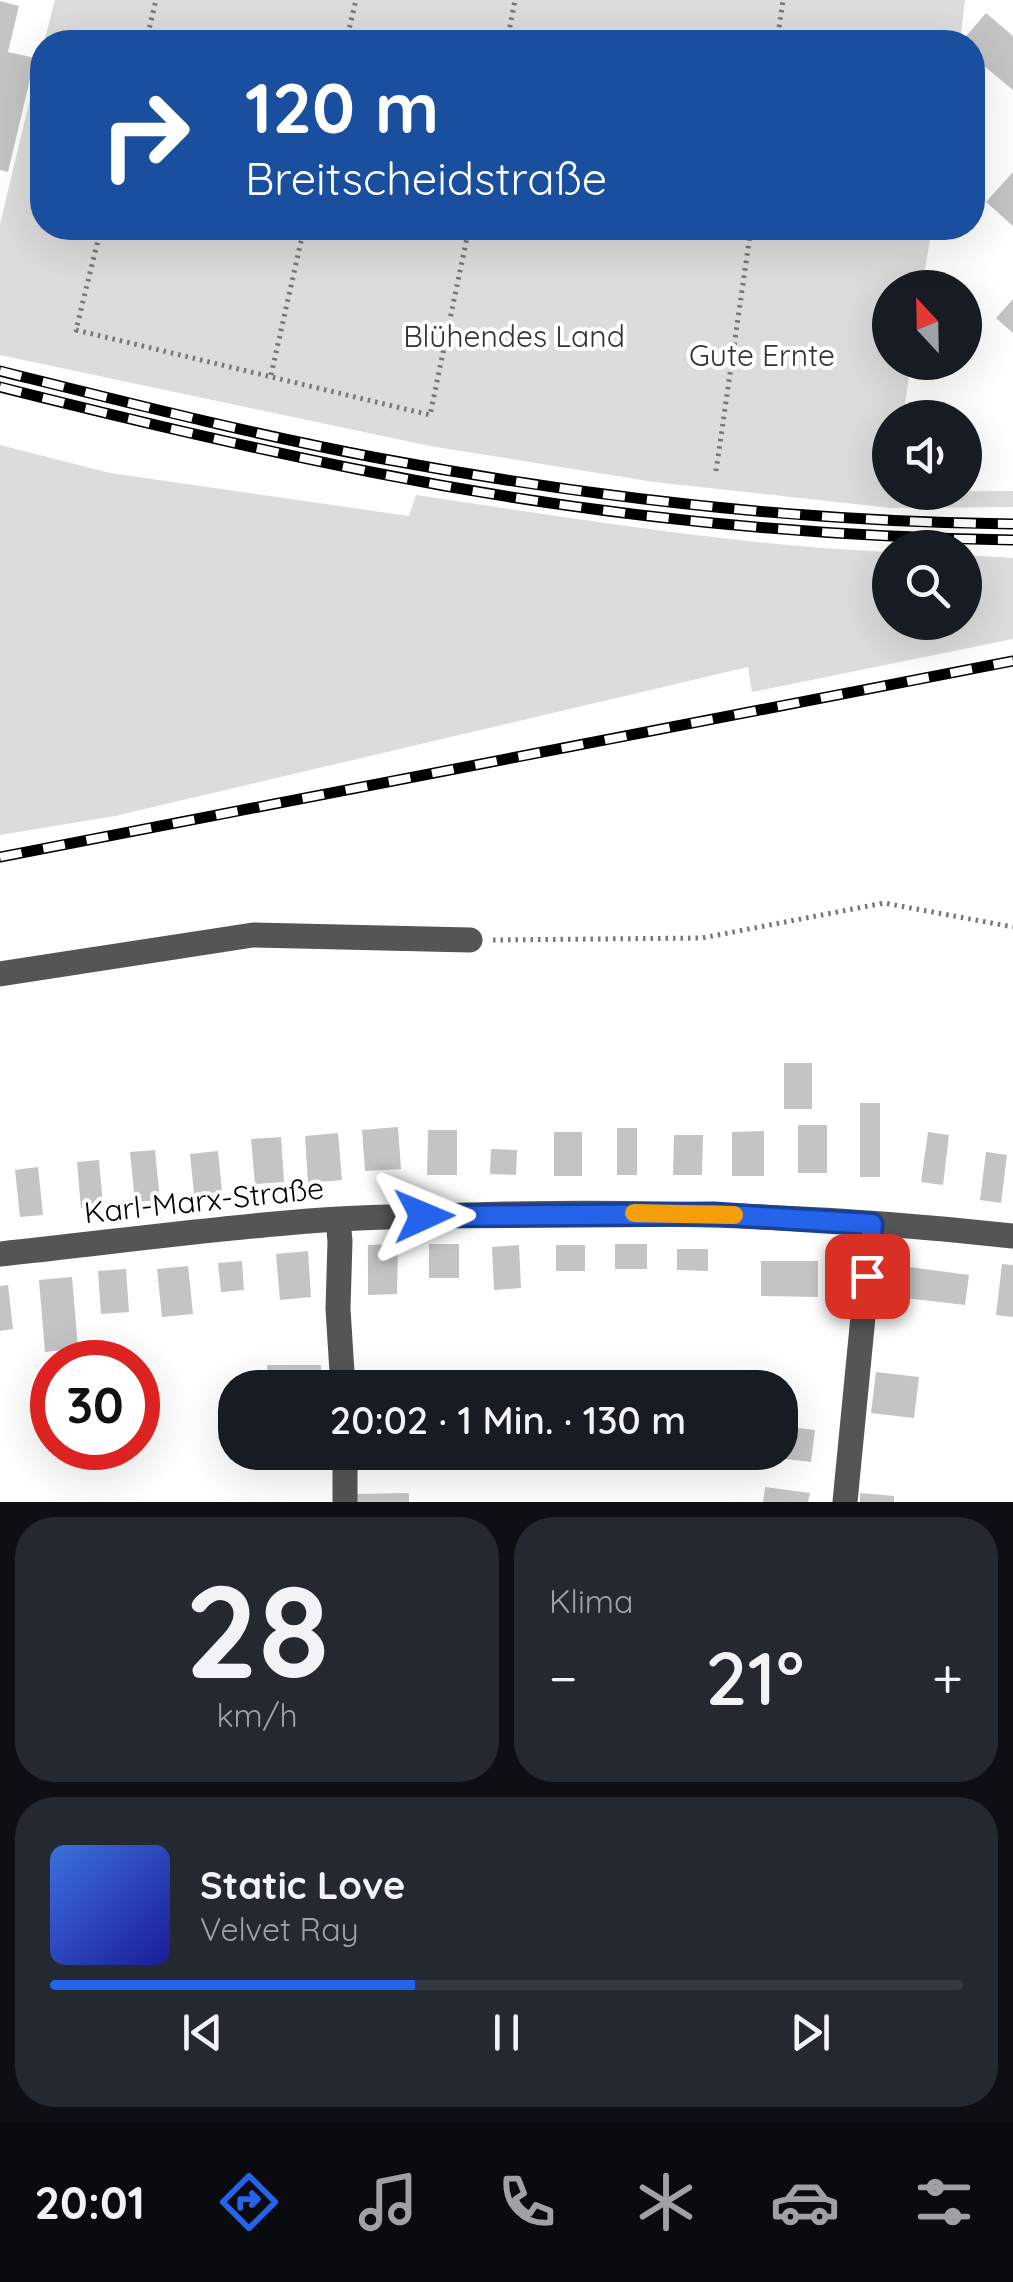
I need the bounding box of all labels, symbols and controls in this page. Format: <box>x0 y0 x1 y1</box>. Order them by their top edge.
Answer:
text: 120 m <box>245 63 439 151</box>
icon: right <box>80 70 210 200</box>
text: Breitscheidstraße <box>245 150 607 206</box>
north arrow <box>872 270 982 380</box>
map controls <box>872 270 982 640</box>
park label: Blühendes Land <box>403 317 625 355</box>
park label: Gute Ernte <box>689 336 835 374</box>
button: sound <box>872 400 982 510</box>
button: search <box>872 530 982 640</box>
position arrow <box>372 1164 476 1268</box>
street label: Karl-Marx-Straße <box>82 1169 326 1231</box>
pin <box>825 1234 910 1319</box>
icon: arrive <box>840 1249 895 1304</box>
speed limit sign: 30 <box>30 1340 160 1470</box>
text: 20:02 · 1 Min. · 130 m <box>330 1396 686 1444</box>
text: 28 <box>184 1548 330 1711</box>
text: Klima <box>549 1581 633 1621</box>
text: 21° <box>705 1630 804 1724</box>
text: − <box>549 1643 578 1712</box>
text: + <box>932 1643 963 1712</box>
text: km/h <box>216 1695 298 1735</box>
text: Static Love <box>200 1861 405 1909</box>
text: Velvet Ray <box>200 1909 359 1949</box>
icon: previous <box>175 2005 230 2060</box>
icon: pause <box>479 2005 534 2060</box>
icon: next <box>783 2005 838 2060</box>
icon: directions <box>214 2167 284 2237</box>
icon: music <box>353 2167 423 2237</box>
icon: phone <box>492 2167 562 2237</box>
icon: climate <box>631 2167 701 2237</box>
icon: car <box>770 2167 840 2237</box>
icon: filters <box>909 2167 979 2237</box>
text: 20:01 <box>34 2174 145 2230</box>

